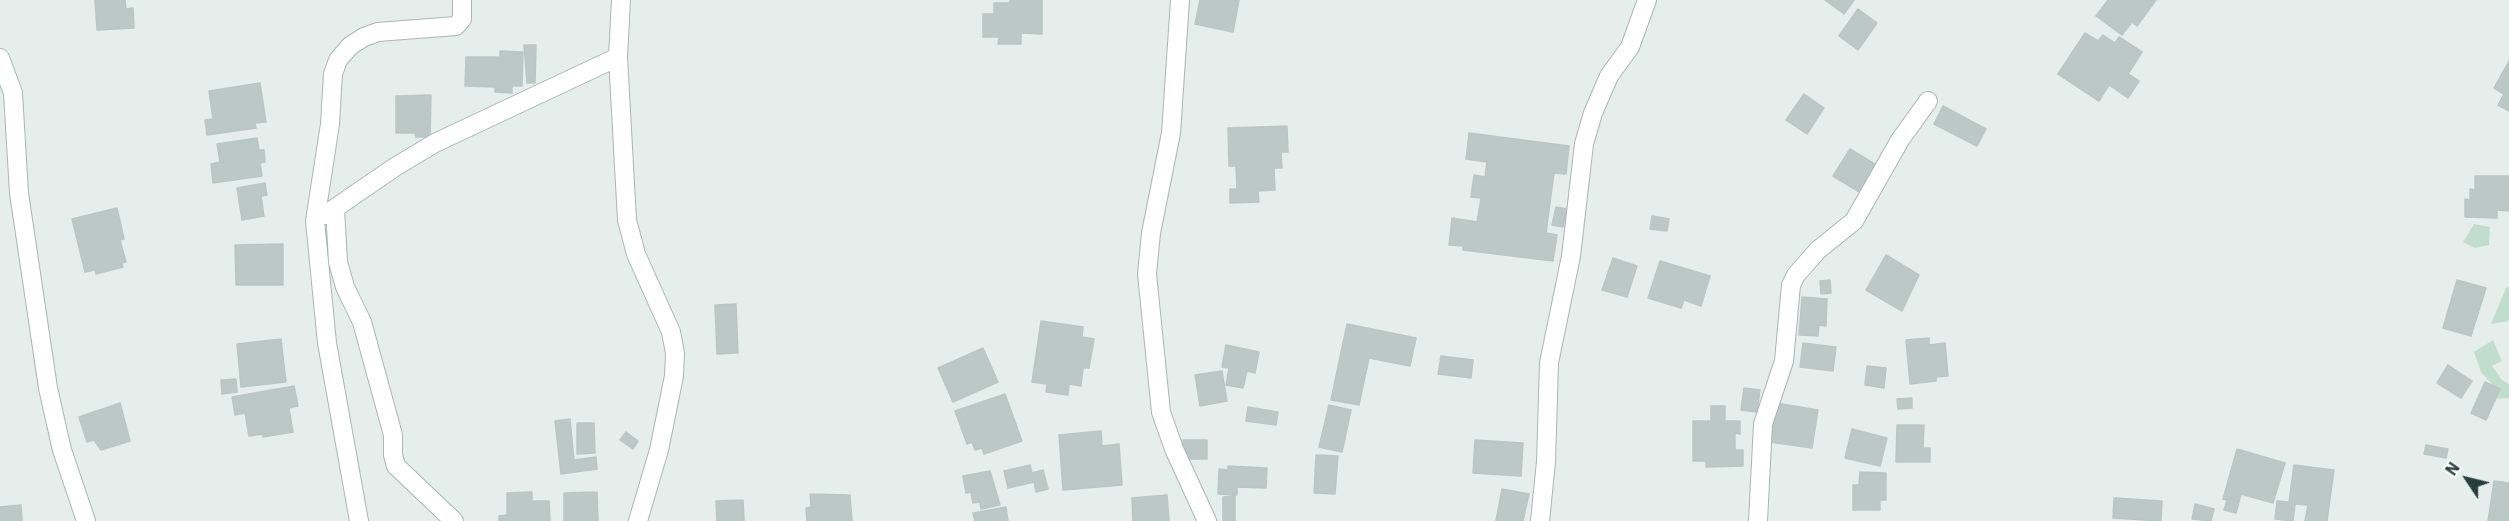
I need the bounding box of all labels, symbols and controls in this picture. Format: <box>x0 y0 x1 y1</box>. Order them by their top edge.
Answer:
north arrow <box>2437 449 2497 509</box>
text: N <box>2441 458 2464 479</box>

